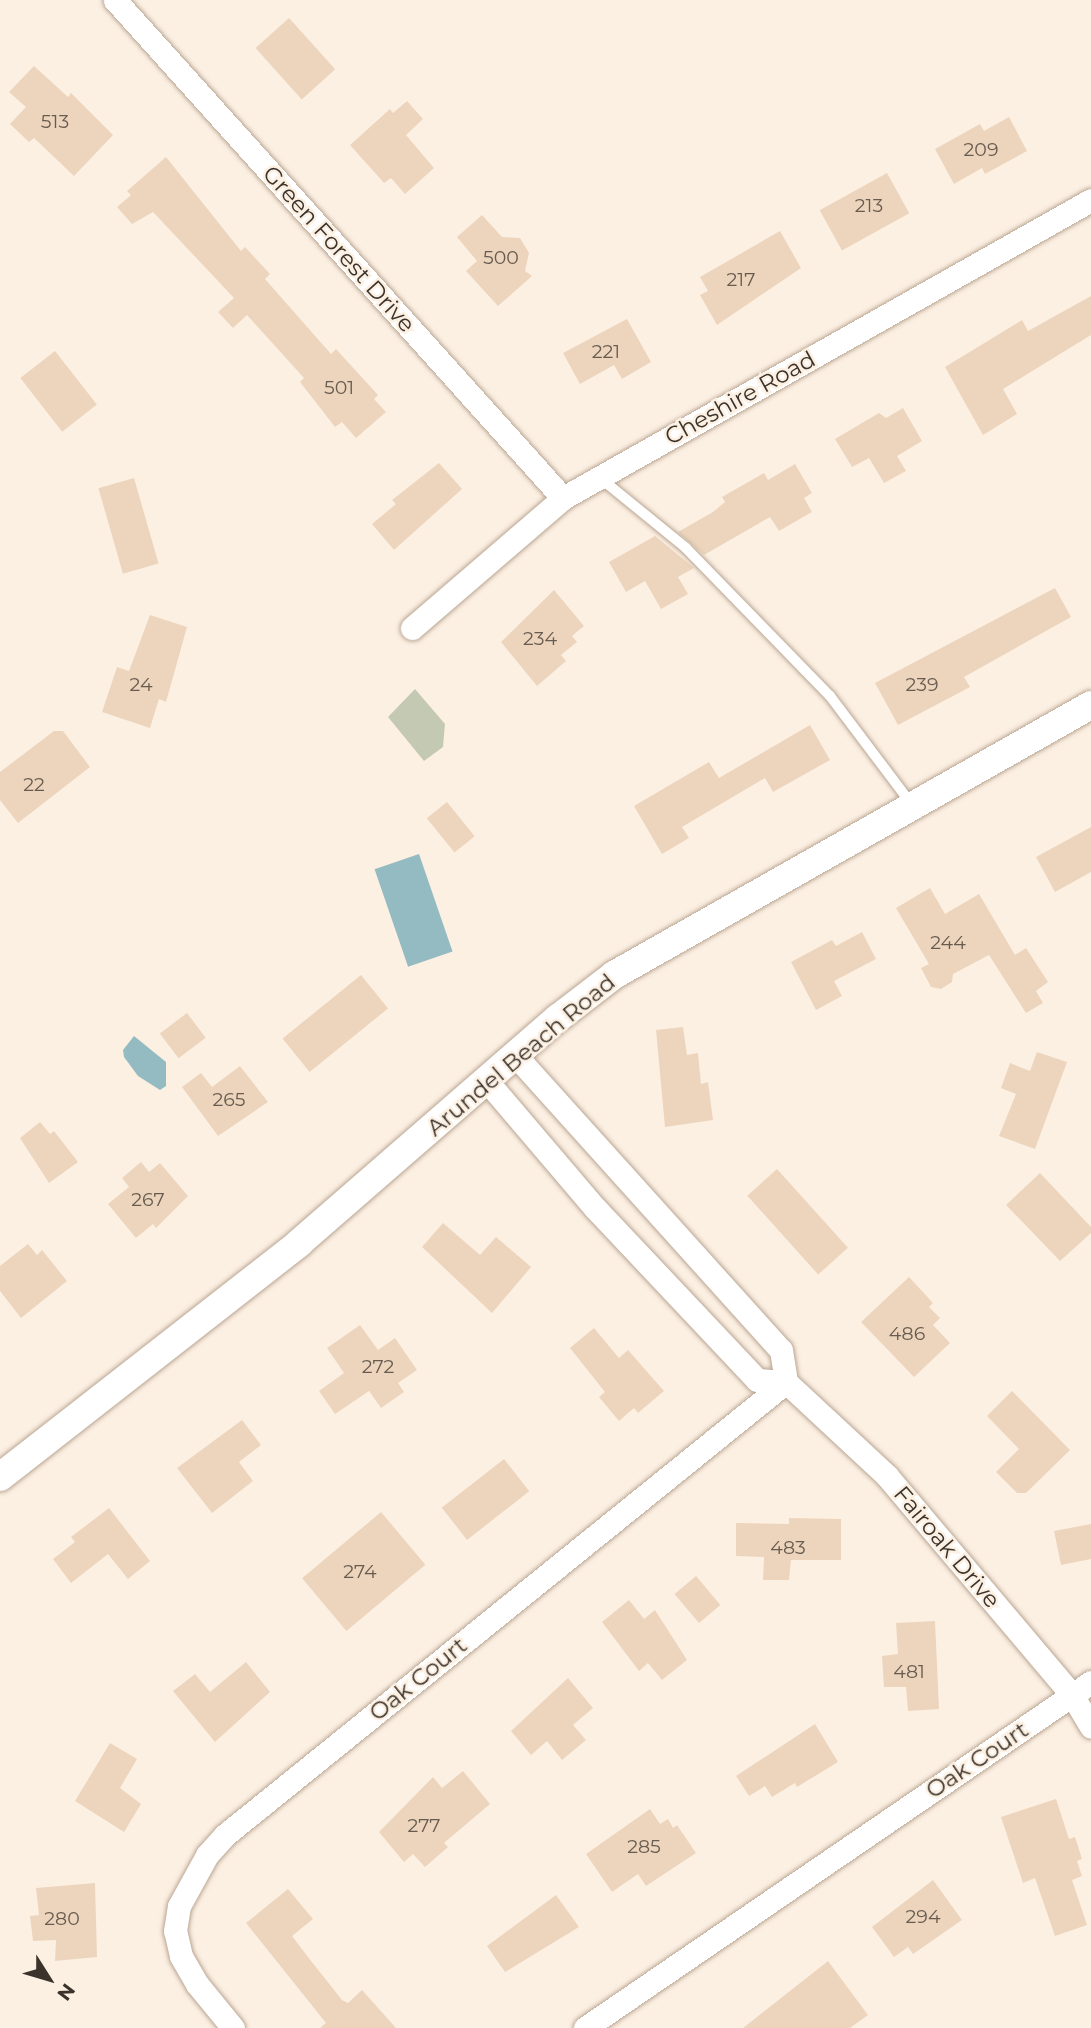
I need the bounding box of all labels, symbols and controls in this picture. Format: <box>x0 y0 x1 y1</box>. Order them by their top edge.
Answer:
house number: 513 <box>41 111 69 133</box>
house number: 209 <box>964 139 998 161</box>
street label: Green Forest Drive <box>257 160 421 338</box>
house number: 213 <box>855 195 883 217</box>
house number: 500 <box>483 247 519 269</box>
house number: 217 <box>727 269 755 291</box>
house number: 221 <box>592 341 620 363</box>
street label: Cheshire Road <box>660 345 820 451</box>
house number: 501 <box>324 377 354 399</box>
house number: 234 <box>523 628 557 650</box>
house number: 24 <box>130 674 152 696</box>
house number: 239 <box>905 674 939 696</box>
house number: 22 <box>23 774 45 796</box>
house number: 244 <box>930 932 966 954</box>
street label: Arundel Beach Road <box>421 968 621 1142</box>
house number: 265 <box>212 1089 246 1111</box>
house number: 267 <box>131 1189 165 1211</box>
house number: 486 <box>889 1323 925 1345</box>
house number: 272 <box>362 1356 394 1378</box>
street label: Fairoak Drive <box>888 1480 1006 1614</box>
house number: 483 <box>770 1537 806 1559</box>
house number: 274 <box>343 1561 377 1583</box>
street label: Oak Court <box>364 1631 472 1727</box>
house number: 481 <box>893 1661 925 1683</box>
street label: Oak Court <box>921 1716 1033 1804</box>
house number: 277 <box>407 1815 441 1837</box>
house number: 285 <box>627 1836 661 1858</box>
house number: 294 <box>906 1906 940 1928</box>
house number: 280 <box>44 1908 80 1930</box>
north arrow <box>14 1944 84 2014</box>
text: N <box>52 1979 80 2005</box>

